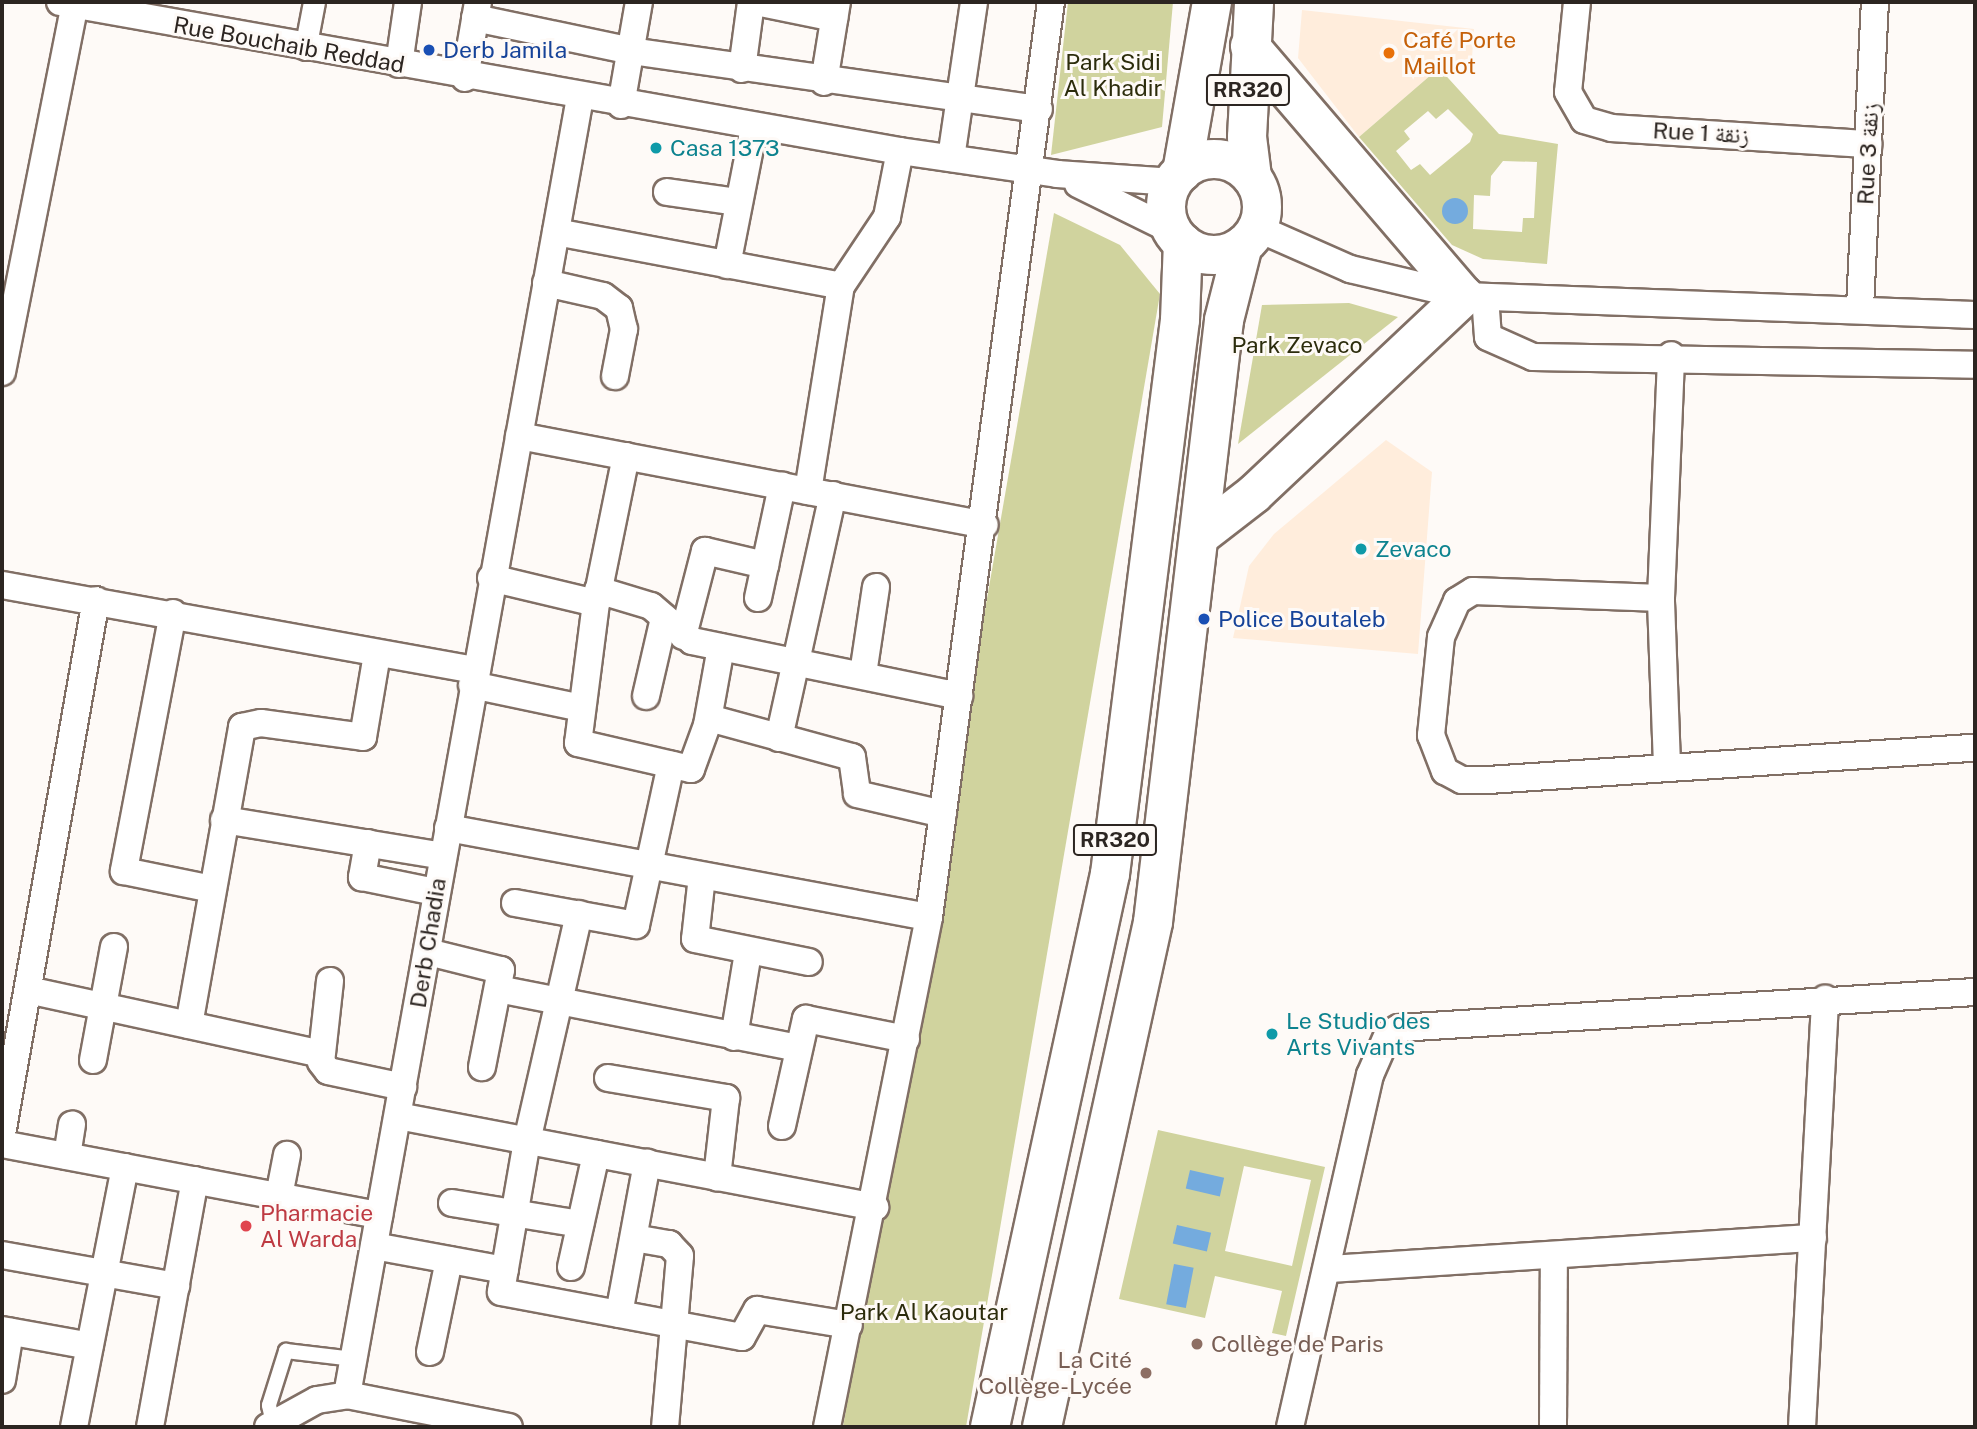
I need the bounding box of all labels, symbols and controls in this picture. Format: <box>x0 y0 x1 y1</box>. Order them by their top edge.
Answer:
street label: Rue Bouchaib Reddad <box>171 11 407 79</box>
place label: Café Porte Maillot <box>1403 26 1516 80</box>
place label: Derb Jamila <box>443 36 567 64</box>
marker: Derb Jamila <box>421 42 437 58</box>
marker: Café Porte Maillot <box>1381 45 1397 61</box>
park label: Park Sidi Al Khadir <box>1063 48 1163 102</box>
road number: RR320 <box>1204 72 1292 108</box>
street label: Rue 3 زنقة <box>1852 102 1884 206</box>
street label: Rue 1 زنقة <box>1652 117 1750 149</box>
place label: Casa 1373 <box>670 134 780 162</box>
marker: Casa 1373 <box>648 140 664 156</box>
park label: Park Zevaco <box>1231 331 1363 359</box>
place label: Zevaco <box>1375 535 1452 563</box>
marker: Zevaco <box>1353 541 1369 557</box>
place label: Police Boutaleb <box>1218 605 1386 633</box>
marker: Police Boutaleb <box>1196 611 1212 627</box>
road number: RR320 <box>1071 822 1159 858</box>
street label: Derb Chadia <box>404 876 452 1010</box>
place label: Le Studio des Arts Vivants <box>1286 1007 1431 1061</box>
marker: Le Studio des Arts Vivants <box>1264 1026 1280 1042</box>
place label: Pharmacie Al Warda <box>260 1199 373 1253</box>
marker: Pharmacie Al Warda <box>238 1218 254 1234</box>
park label: Park Al Kaoutar <box>840 1298 1008 1326</box>
place label: Collège de Paris <box>1211 1330 1384 1358</box>
marker: Collège de Paris <box>1189 1336 1205 1352</box>
place label: La Cité Collège-Lycée <box>978 1346 1132 1400</box>
marker: La Cité Collège-Lycée <box>1138 1365 1154 1381</box>

